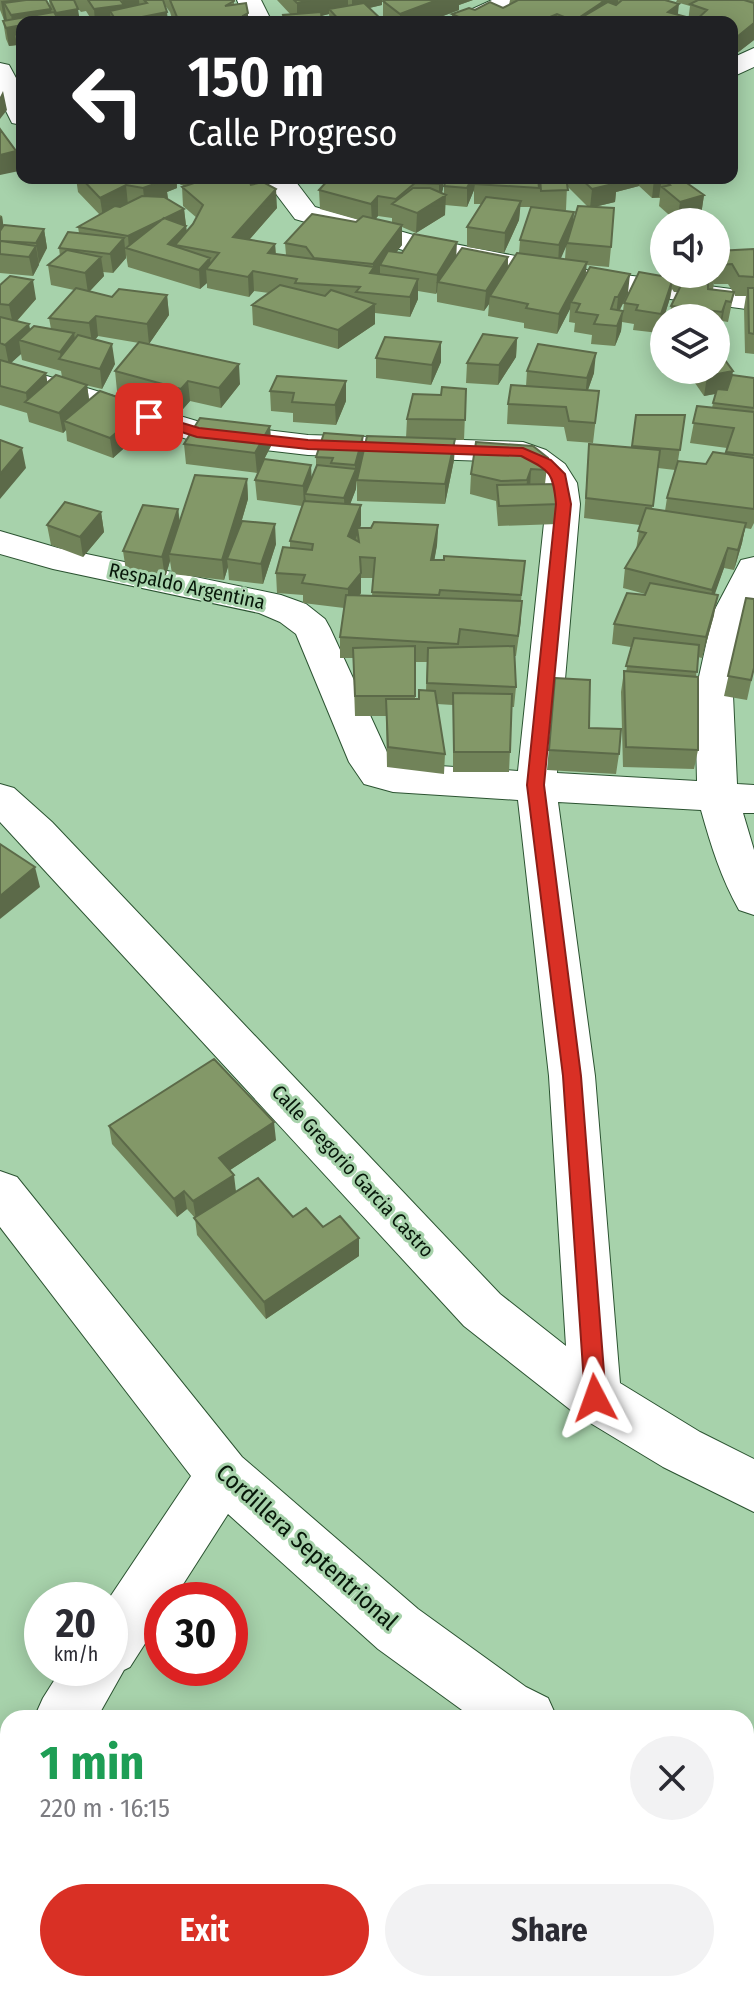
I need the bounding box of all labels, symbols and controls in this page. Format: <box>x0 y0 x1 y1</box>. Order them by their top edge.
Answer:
text: 150 m <box>188 44 324 111</box>
icon: left <box>56 48 160 152</box>
text: Calle Progreso <box>188 112 397 156</box>
map controls <box>650 208 730 384</box>
button: sound <box>650 208 730 288</box>
button: layers <box>650 304 730 384</box>
pin <box>115 383 183 451</box>
icon: arrive <box>127 395 171 439</box>
street label: Respaldo Argentina <box>107 558 267 614</box>
street label: Calle Gregorio Garcia Castro <box>267 1080 439 1262</box>
position arrow <box>553 1356 637 1440</box>
street label: Cordillera Septentrional <box>211 1458 403 1636</box>
speed limit sign: 30 <box>144 1582 248 1686</box>
text: 20 <box>56 1600 96 1648</box>
text: km/h <box>54 1642 98 1666</box>
text: 1 min <box>40 1734 145 1792</box>
button: close <box>630 1736 714 1820</box>
text: 220 m · 16:15 <box>40 1793 170 1824</box>
button: Exit <box>40 1884 369 1976</box>
button: Share <box>385 1884 714 1976</box>

